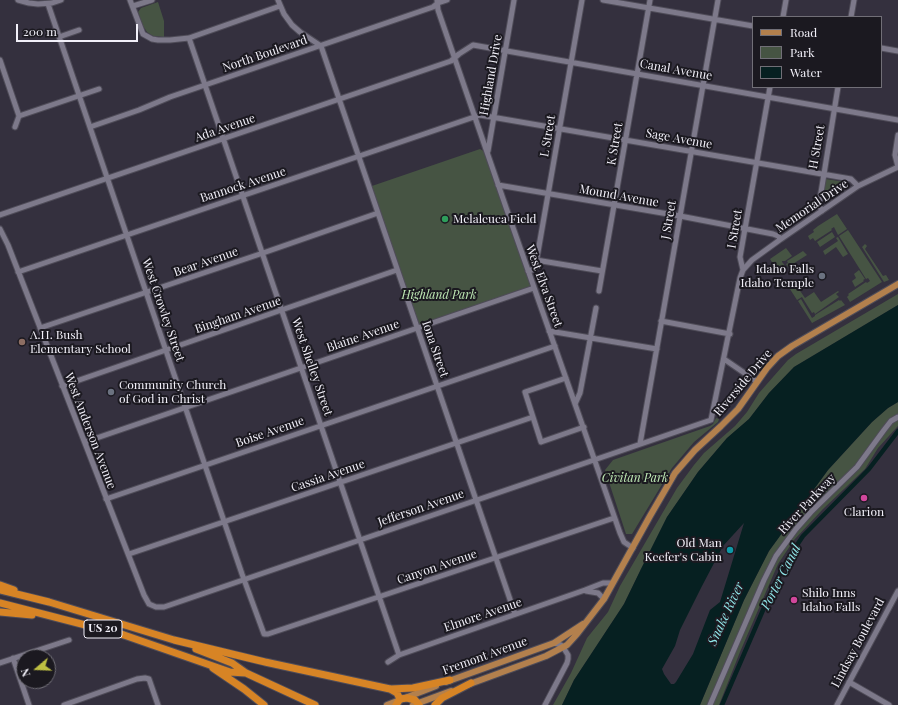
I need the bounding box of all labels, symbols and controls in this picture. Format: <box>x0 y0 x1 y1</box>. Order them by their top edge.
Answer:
scale bar <box>18 16 140 42</box>
legend <box>752 16 882 88</box>
text: 200 m <box>23 23 57 39</box>
text: Road <box>790 24 817 40</box>
street label: North Boulevard <box>221 33 309 75</box>
street label: Highland Drive <box>477 33 505 117</box>
text: Park <box>790 44 815 60</box>
street label: Canal Avenue <box>639 57 713 83</box>
text: Water <box>790 64 822 80</box>
street label: Ada Avenue <box>193 111 257 145</box>
street label: L Street <box>537 114 559 158</box>
street label: K Street <box>604 122 626 166</box>
street label: H Street <box>806 124 828 170</box>
street label: Sage Avenue <box>645 126 713 152</box>
street label: Bannock Avenue <box>198 164 288 206</box>
street label: Memorial Drive <box>773 177 851 235</box>
street label: Mound Avenue <box>578 182 660 210</box>
street label: J Street <box>659 199 679 241</box>
street label: I Street <box>724 208 746 250</box>
place label: Melaleuca Field <box>453 212 537 226</box>
marker: Melaleuca Field <box>440 214 450 224</box>
street label: West Elva Street <box>522 243 566 329</box>
street label: Bear Avenue <box>172 244 240 280</box>
street label: West Crowley Street <box>139 257 187 363</box>
place label: Idaho Falls Idaho Temple <box>741 262 814 290</box>
marker: Idaho Falls Idaho Temple <box>817 271 827 281</box>
park label: Highland Park <box>401 288 477 302</box>
street label: Bingham Avenue <box>193 293 283 337</box>
street label: West Shelley Street <box>289 316 335 418</box>
street label: Blaine Avenue <box>325 317 401 355</box>
street label: Iona Street <box>419 319 451 379</box>
place label: A.H. Bush Elementary School <box>30 328 131 356</box>
marker: A.H. Bush Elementary School <box>17 337 27 347</box>
street label: Riverside Drive <box>711 347 775 419</box>
street label: West Anderson Avenue <box>61 371 119 491</box>
place label: Community Church of God in Christ <box>119 378 226 406</box>
marker: Community Church of God in Christ <box>106 387 116 397</box>
street label: Boise Avenue <box>234 414 306 450</box>
street label: Cassia Avenue <box>289 457 367 495</box>
park label: Civitan Park <box>602 471 668 485</box>
street label: River Parkway <box>775 471 839 537</box>
street label: Jefferson Avenue <box>376 486 466 530</box>
marker: Clarion <box>859 493 869 503</box>
place label: Clarion <box>844 505 884 519</box>
place label: Old Man Keefer's Cabin <box>645 536 722 564</box>
water label: Porter Canal <box>758 542 804 612</box>
marker: Old Man Keefer's Cabin <box>725 545 735 555</box>
street label: Canyon Avenue <box>395 547 479 587</box>
water label: Snake River <box>705 580 747 648</box>
place label: Shilo Inns Idaho Falls <box>802 586 860 614</box>
street label: Elmore Avenue <box>442 595 524 635</box>
marker: Shilo Inns Idaho Falls <box>789 595 799 605</box>
street label: Lindsay Boulevard <box>828 596 888 690</box>
road number: US 20 <box>84 620 122 638</box>
street label: Fremont Avenue <box>441 634 529 678</box>
north arrow <box>16 649 56 689</box>
text: N <box>17 667 34 679</box>

